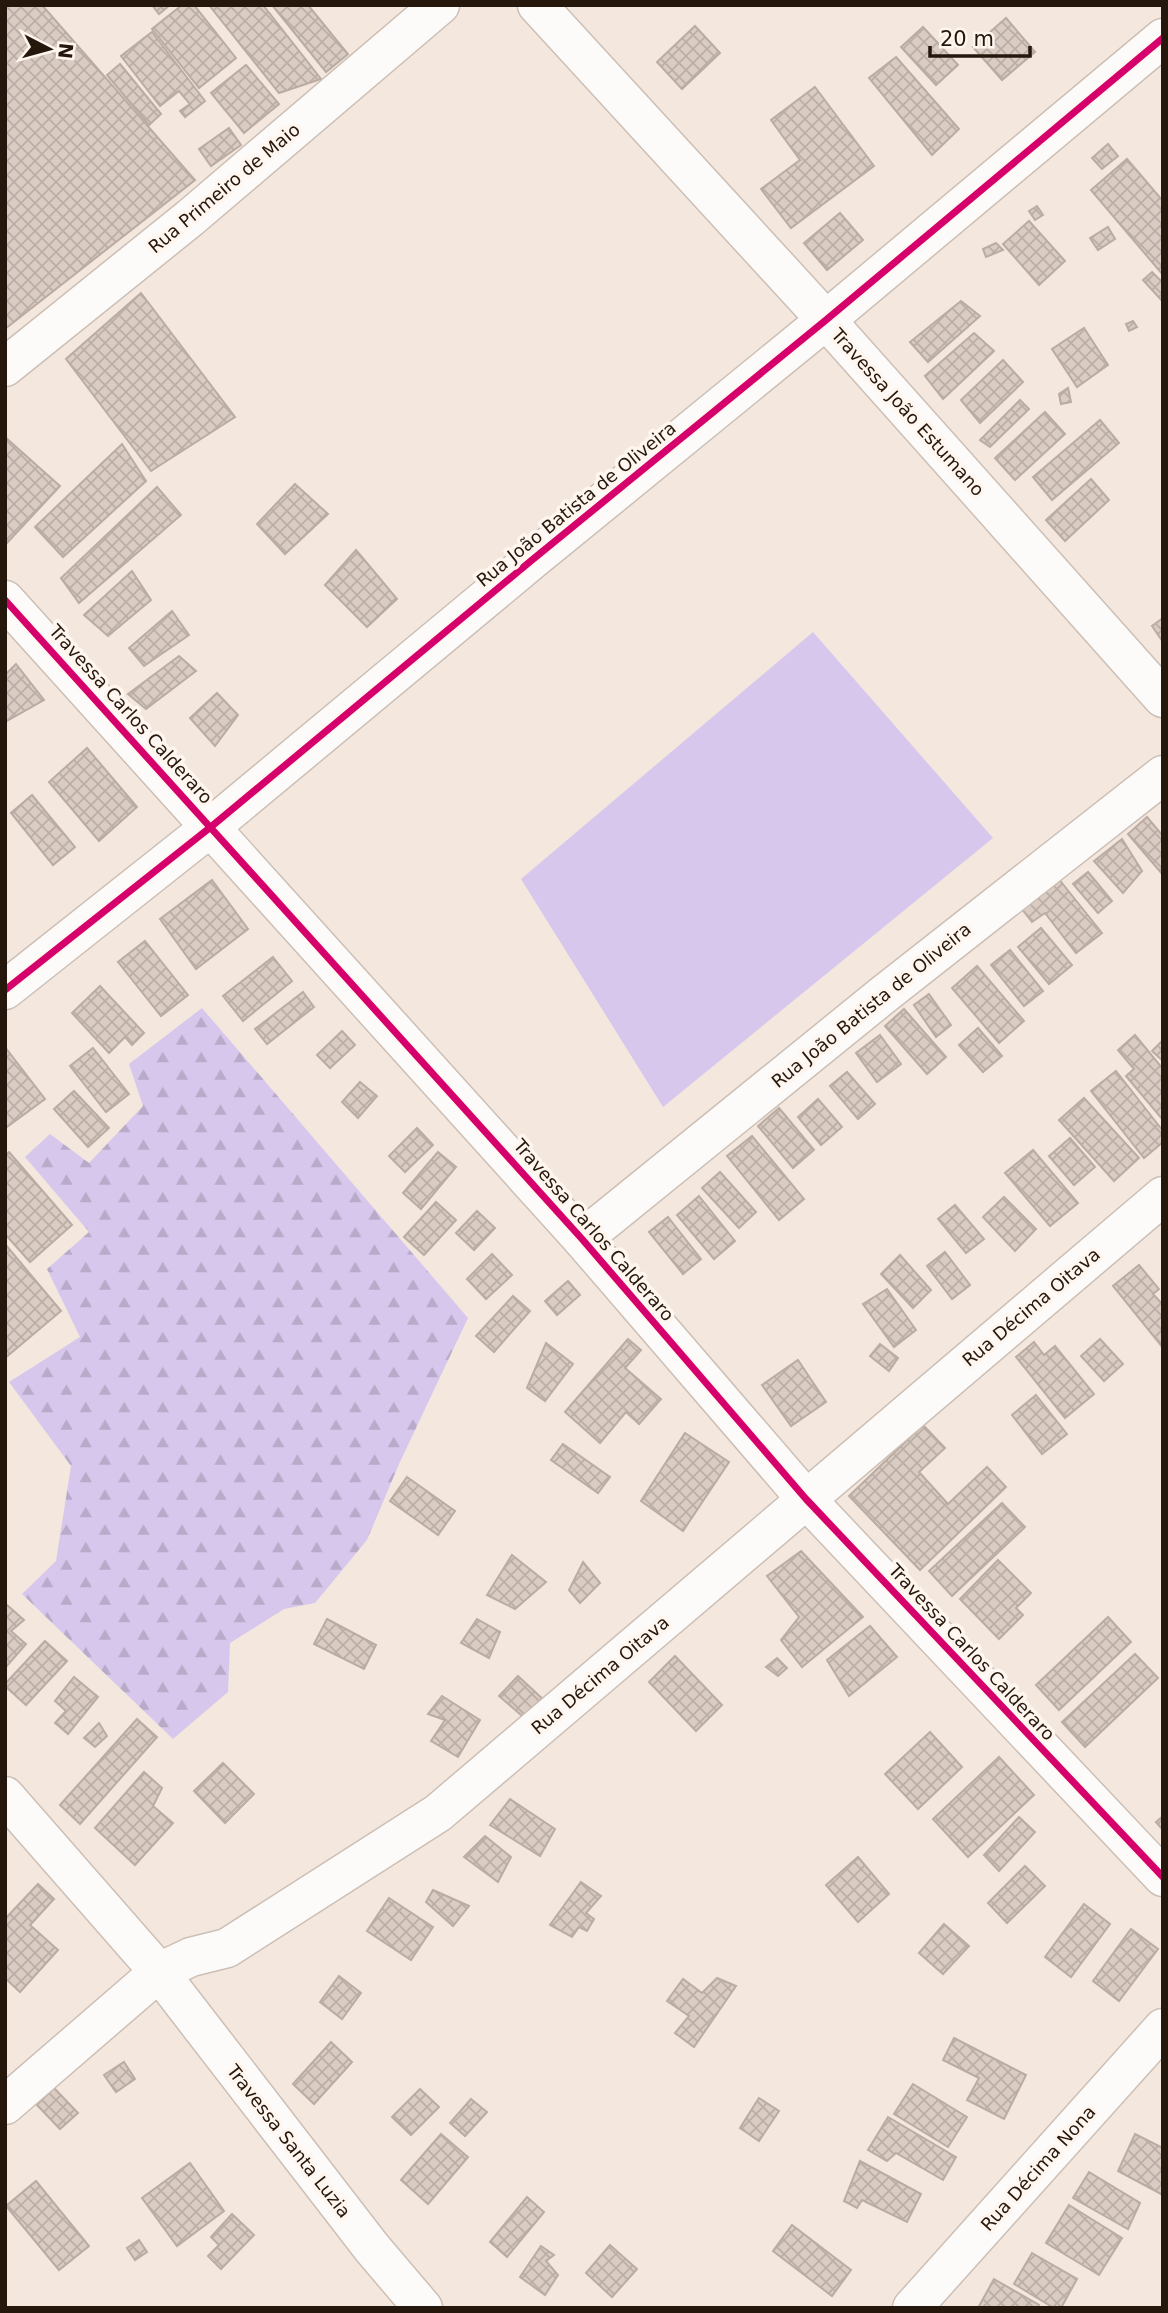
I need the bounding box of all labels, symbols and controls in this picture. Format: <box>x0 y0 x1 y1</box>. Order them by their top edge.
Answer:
north arrow <box>14 14 84 84</box>
scale bar <box>930 14 1030 58</box>
text: 20 m <box>940 27 994 51</box>
text: N <box>54 42 78 60</box>
street label: Rua Primeiro de Maio <box>144 119 304 257</box>
street label: Travessa João Estumano <box>826 323 989 500</box>
street label: Rua João Batista de Oliveira <box>472 417 680 591</box>
street label: Travessa Carlos Calderaro <box>44 619 217 808</box>
street label: Rua João Batista de Oliveira <box>767 918 975 1092</box>
street label: Travessa Carlos Calderaro <box>509 1134 679 1325</box>
street label: Rua Décima Oitava <box>958 1243 1104 1371</box>
street label: Travessa Carlos Calderaro <box>884 1559 1059 1745</box>
street label: Rua Décima Oitava <box>527 1611 673 1739</box>
street label: Travessa Santa Luzia <box>222 2060 355 2222</box>
street label: Rua Décima Nona <box>976 2101 1100 2235</box>

